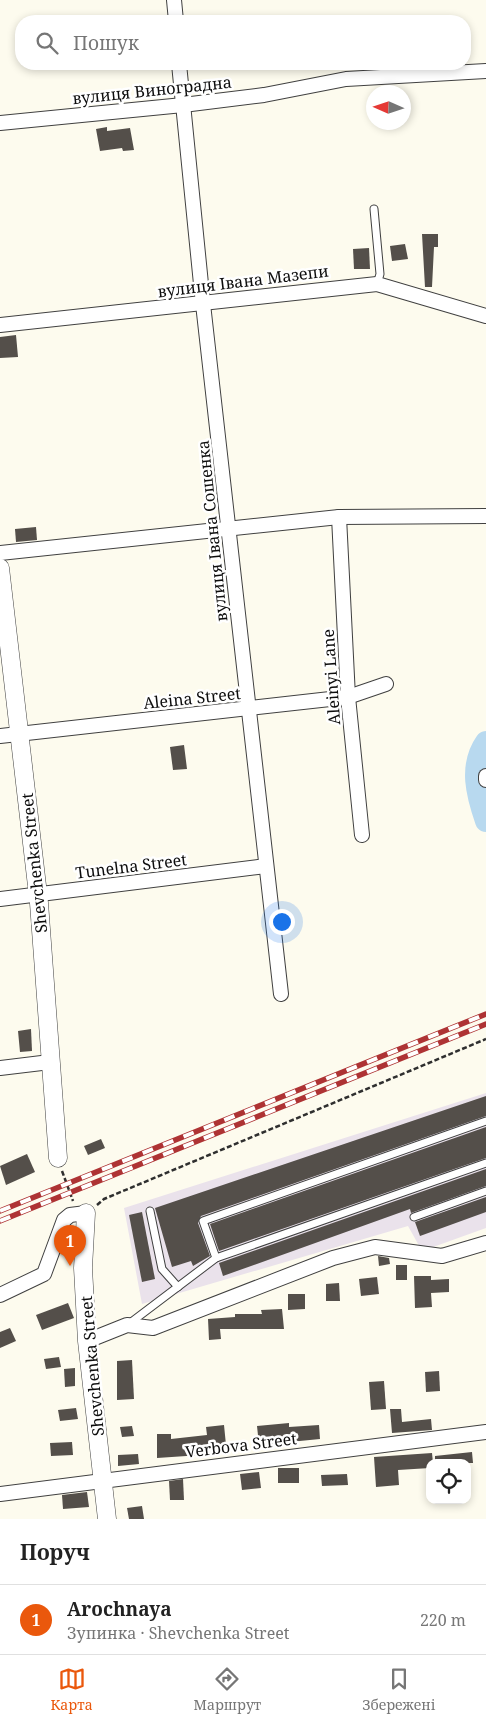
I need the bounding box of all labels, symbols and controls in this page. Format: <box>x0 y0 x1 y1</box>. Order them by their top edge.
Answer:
search box <box>15 15 471 70</box>
icon: search <box>33 29 61 57</box>
text: Пошук <box>73 30 139 56</box>
street label: вулиця Виноградна <box>71 71 233 109</box>
north arrow <box>366 85 411 130</box>
street label: вулиця Івана Мазепи <box>156 260 330 302</box>
street label: вулиця Івана Сошенка <box>192 439 232 623</box>
street label: Aleinyi Lane <box>317 628 345 726</box>
street label: Aleina Street <box>142 682 242 714</box>
street label: Shevchenka Street <box>16 792 52 934</box>
street label: Tunelna Street <box>74 848 188 884</box>
your location <box>269 909 295 935</box>
pin: 1 <box>54 1225 86 1266</box>
street label: Shevchenka Street <box>75 1295 109 1437</box>
street label: Verbova Street <box>184 1427 298 1463</box>
map controls <box>426 1459 471 1504</box>
button: locate <box>426 1459 471 1504</box>
text: Поруч <box>20 1538 90 1566</box>
text: Arochnaya <box>67 1596 172 1622</box>
text: 1 <box>31 1609 41 1631</box>
text: 220 m <box>420 1609 466 1631</box>
text: Зупинка · Shevchenka Street <box>67 1622 289 1644</box>
tab: Карта <box>50 1665 93 1714</box>
tab: Маршрут <box>194 1665 261 1714</box>
tab: Збережені <box>362 1665 436 1714</box>

